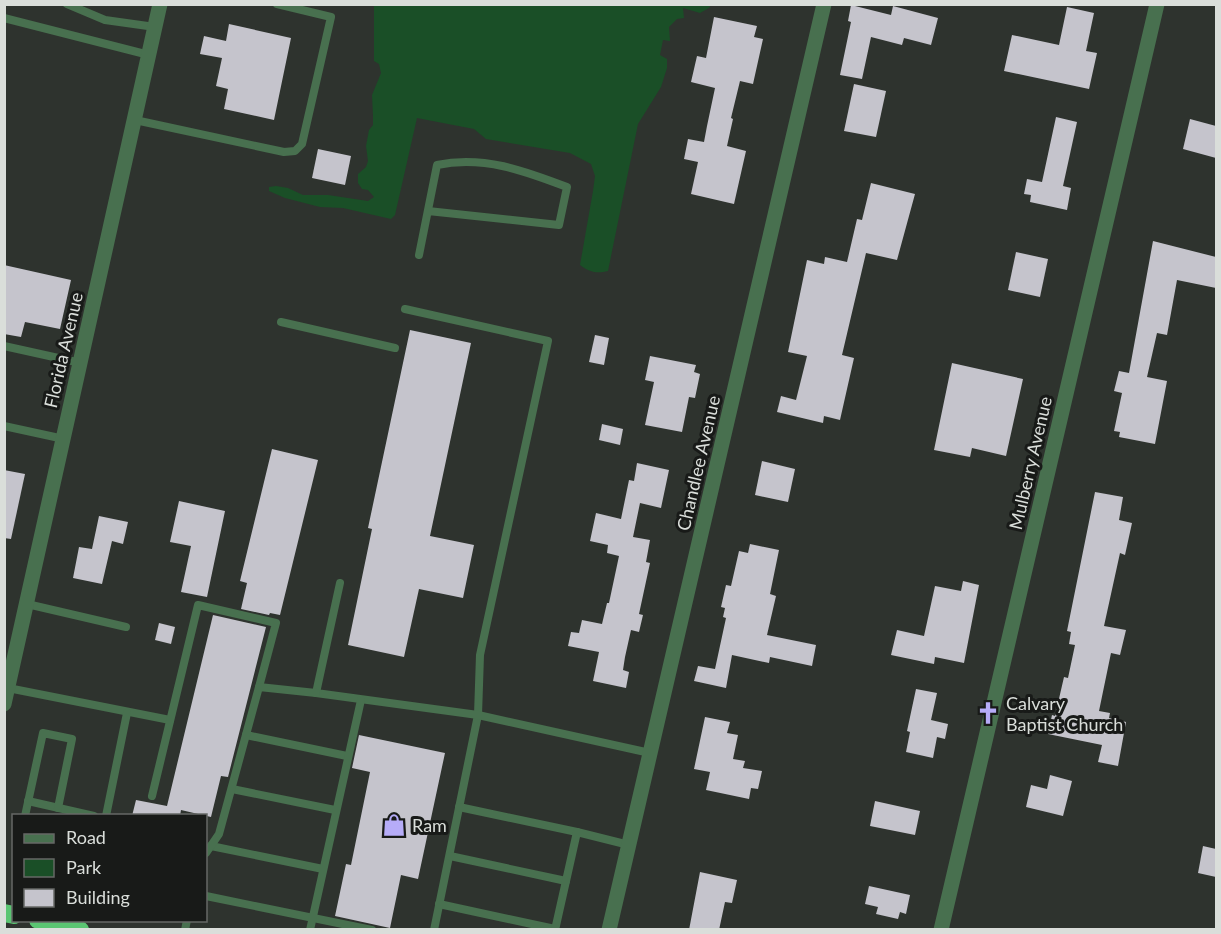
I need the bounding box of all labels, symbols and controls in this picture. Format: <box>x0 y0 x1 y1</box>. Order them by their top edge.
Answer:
street label: Florida Avenue <box>39 290 87 410</box>
street label: Chandlee Avenue <box>672 393 724 533</box>
street label: Mulberry Avenue <box>1004 394 1056 532</box>
place label: Calvary Baptist Church <box>1006 692 1123 735</box>
church icon: Calvary Baptist Church <box>975 700 1001 726</box>
shop icon: Ram <box>381 812 407 838</box>
legend <box>12 814 207 922</box>
place label: Ram <box>412 814 447 836</box>
text: Road <box>66 826 106 848</box>
text: Park <box>66 856 102 878</box>
text: Building <box>66 886 130 908</box>

